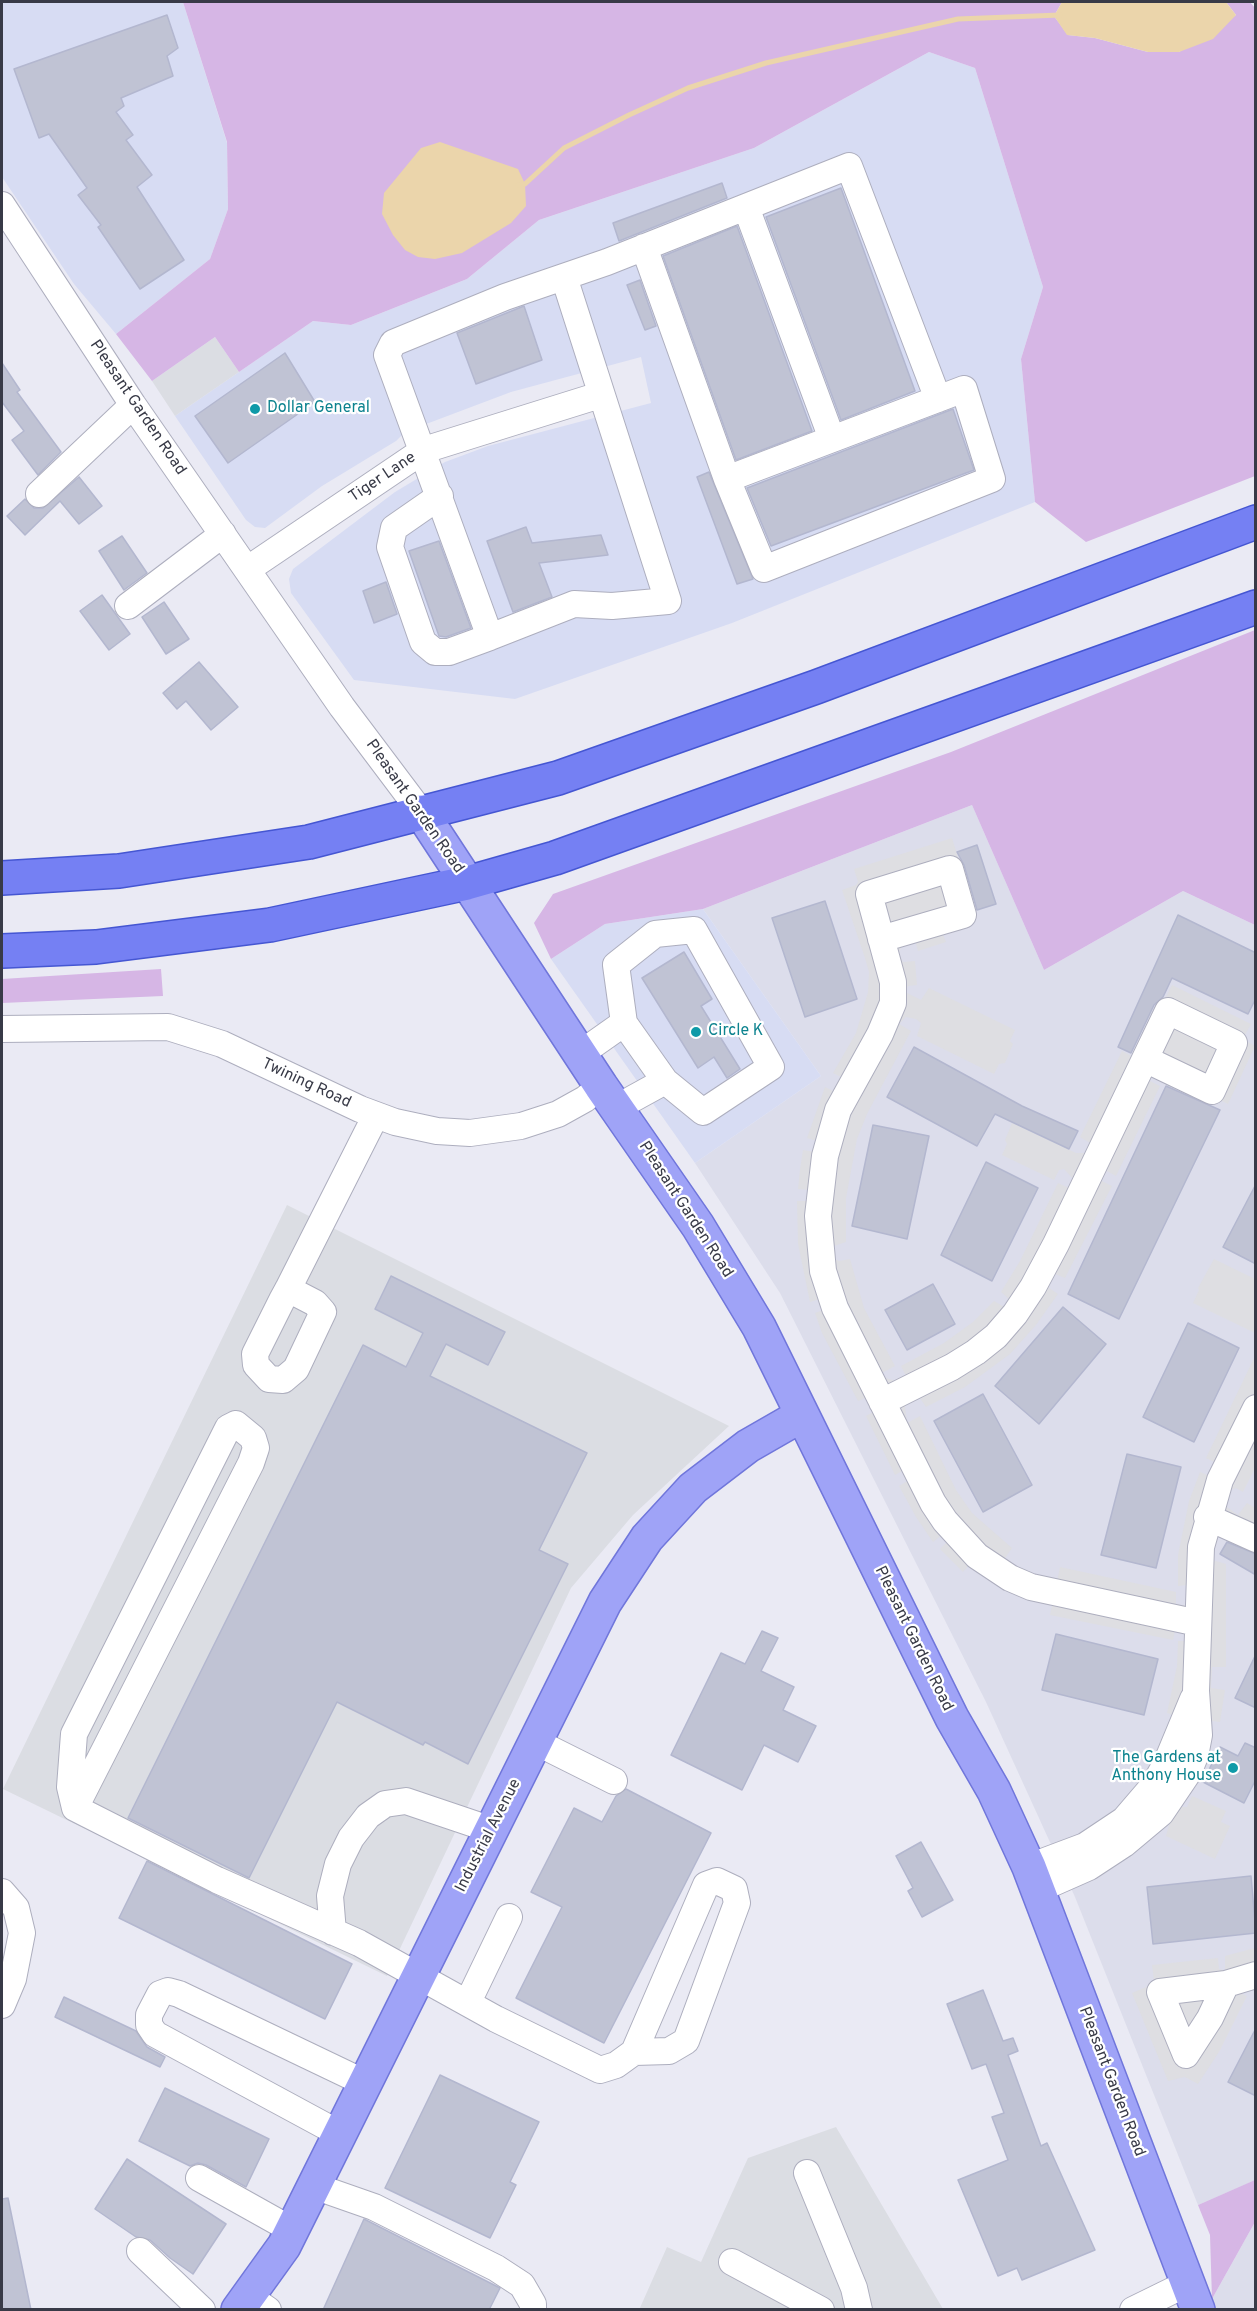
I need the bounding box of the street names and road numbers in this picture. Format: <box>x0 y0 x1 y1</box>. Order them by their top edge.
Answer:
street label: Pleasant Garden Road <box>85 337 189 479</box>
street label: Tiger Lane <box>346 449 420 507</box>
street label: Pleasant Garden Road <box>361 736 467 878</box>
street label: Twining Road <box>258 1055 354 1113</box>
street label: Pleasant Garden Road <box>634 1138 736 1282</box>
street label: Pleasant Garden Road <box>870 1563 956 1715</box>
street label: Industrial Avenue <box>452 1776 526 1896</box>
street label: Pleasant Garden Road <box>1074 2004 1148 2160</box>

